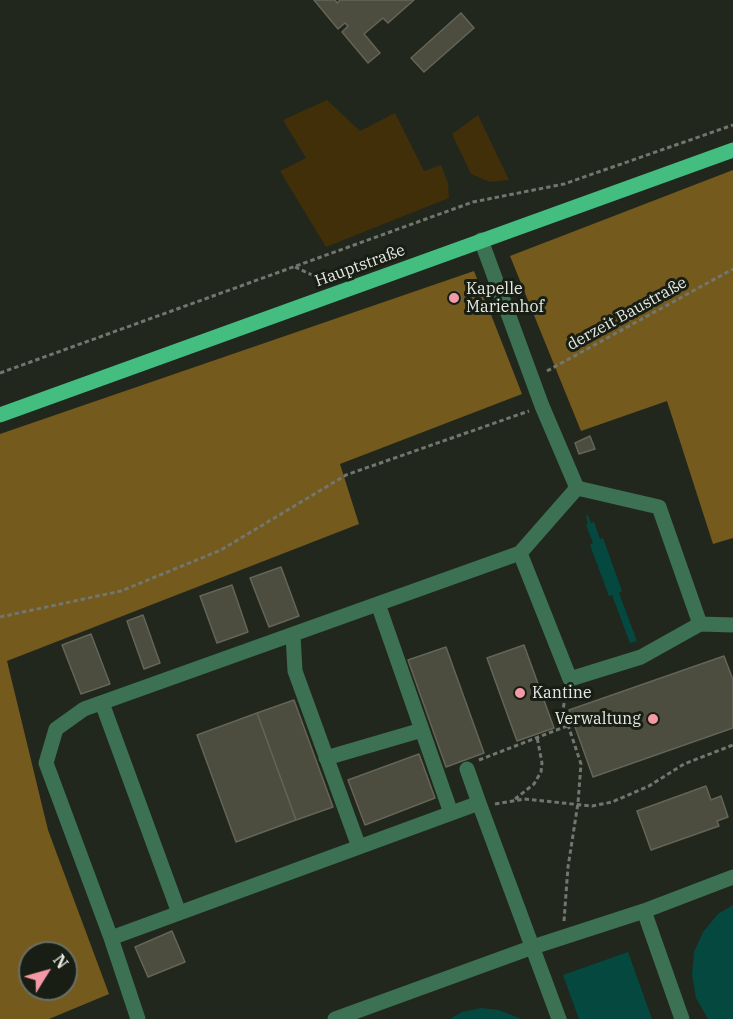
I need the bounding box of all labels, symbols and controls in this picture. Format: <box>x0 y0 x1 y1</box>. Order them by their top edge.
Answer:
street label: Hauptstraße <box>312 241 408 291</box>
street label: derzeit Baustraße <box>564 273 690 355</box>
place label: Kapelle Marienhof <box>466 279 544 317</box>
marker: Kapelle Marienhof <box>447 291 461 305</box>
place label: Kantine <box>532 683 592 703</box>
marker: Kantine <box>513 686 527 700</box>
place label: Verwaltung <box>555 709 641 729</box>
marker: Verwaltung <box>646 712 660 726</box>
north arrow <box>18 941 78 1001</box>
text: N <box>49 950 73 972</box>

